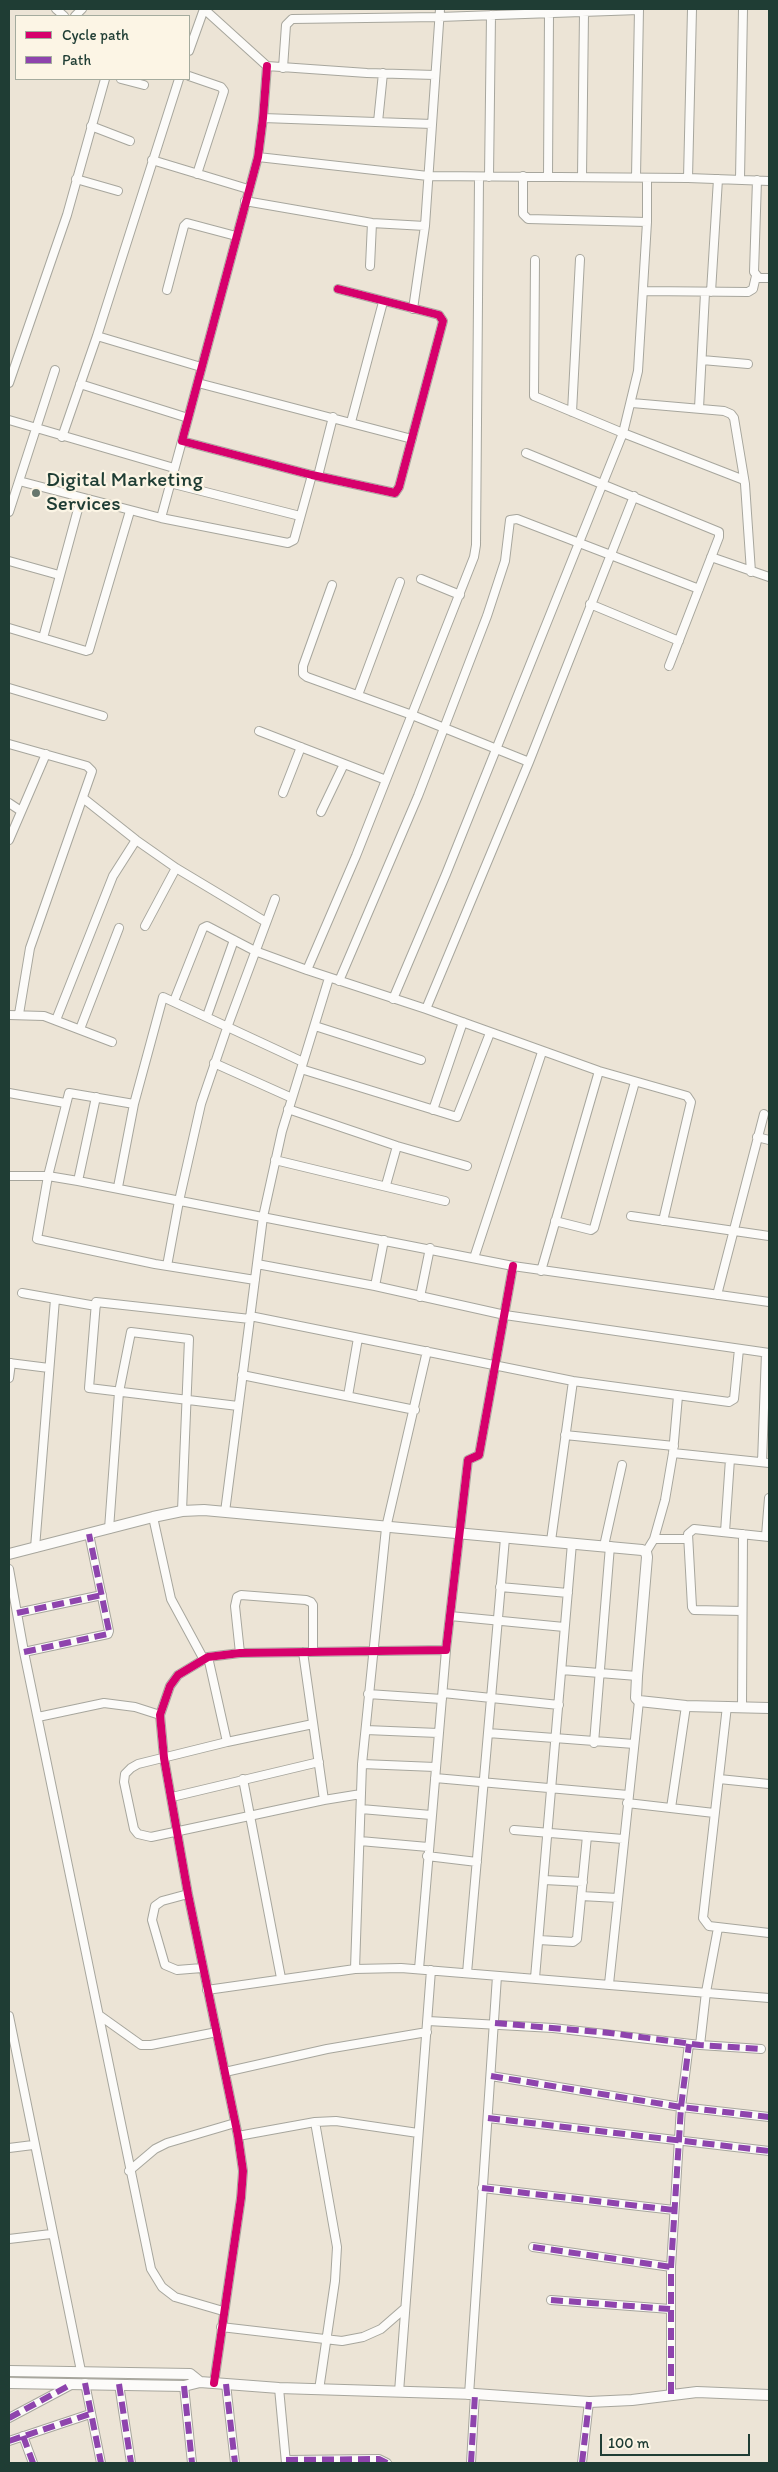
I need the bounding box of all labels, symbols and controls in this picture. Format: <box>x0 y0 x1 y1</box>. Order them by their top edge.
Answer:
legend <box>15 15 190 80</box>
text: Cycle path <box>62 26 129 44</box>
text: Path <box>62 51 91 69</box>
place label: Digital Marketing Services <box>46 468 203 518</box>
marker: Digital Marketing Services <box>30 487 42 499</box>
scale bar <box>603 2424 753 2456</box>
text: 100 m <box>608 2434 649 2452</box>

